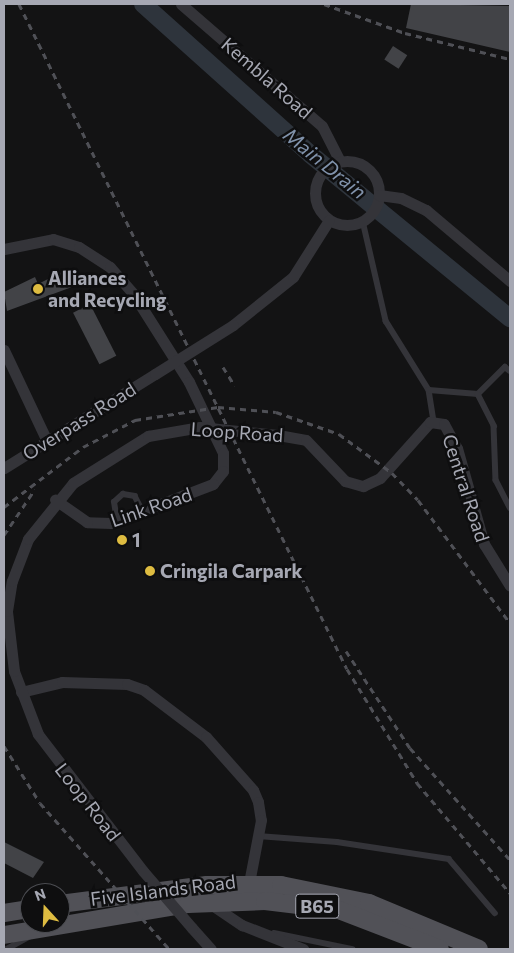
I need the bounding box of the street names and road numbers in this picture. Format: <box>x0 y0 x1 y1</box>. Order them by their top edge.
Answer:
street label: Kembla Road <box>217 32 317 124</box>
street label: Overpass Road <box>18 377 140 465</box>
street label: Loop Road <box>190 417 284 447</box>
street label: Central Road <box>438 431 494 545</box>
street label: Link Road <box>107 482 195 532</box>
street label: Loop Road <box>50 758 126 846</box>
street label: Five Islands Road <box>89 870 237 910</box>
road number: B65 <box>294 890 340 921</box>

